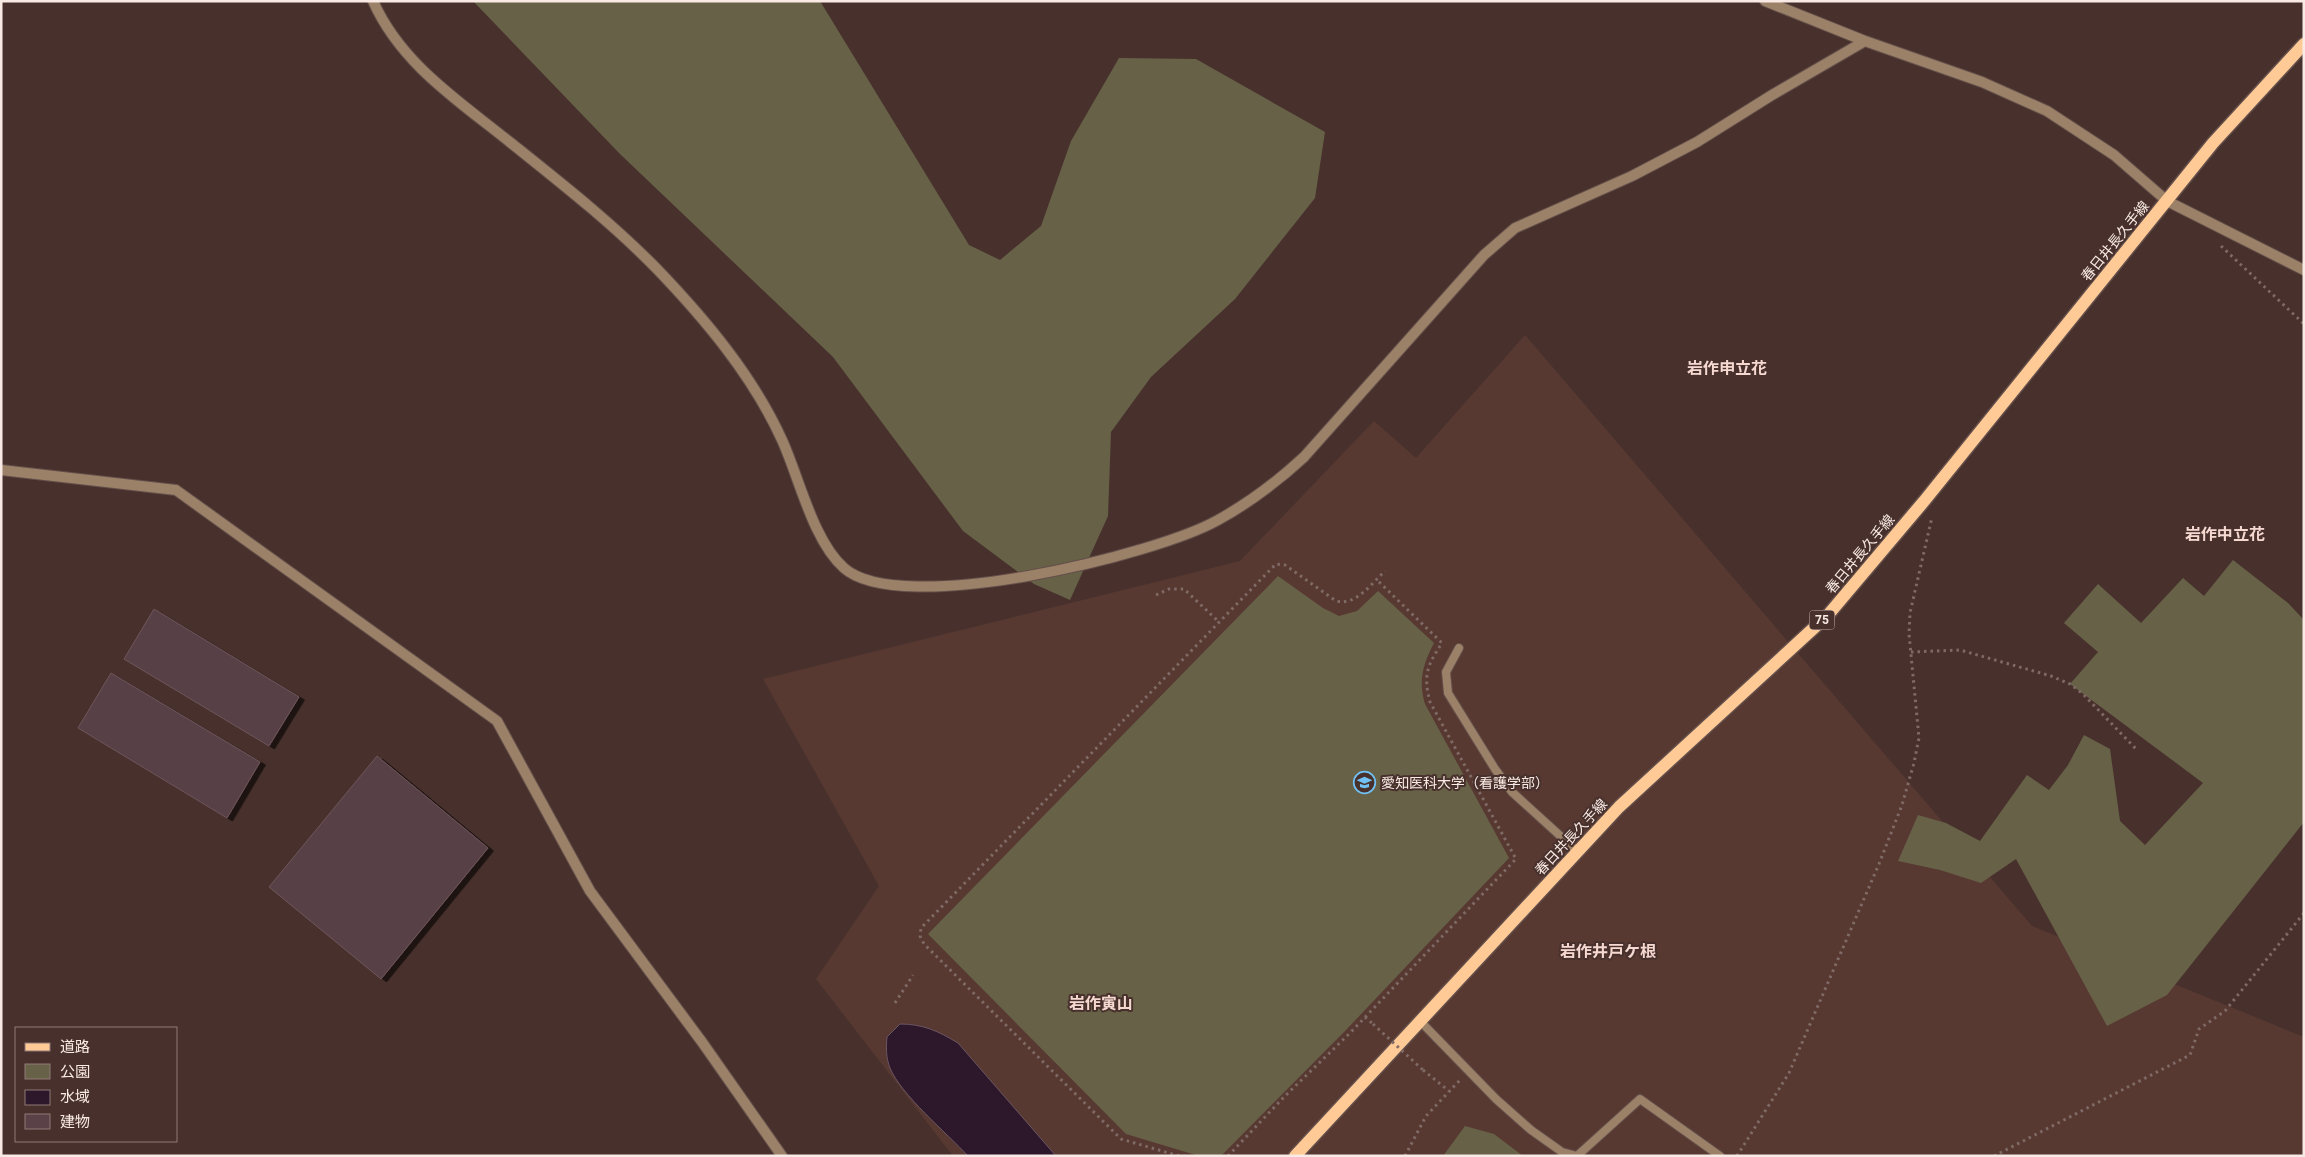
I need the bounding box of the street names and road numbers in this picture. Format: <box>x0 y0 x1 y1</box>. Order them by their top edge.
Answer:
street label: 春日井長久手線 <box>2078 198 2152 284</box>
street label: 春日井長久手線 <box>1822 511 1898 597</box>
road number: 75 <box>1810 610 1834 630</box>
street label: 春日井長久手線 <box>1532 796 1610 878</box>

